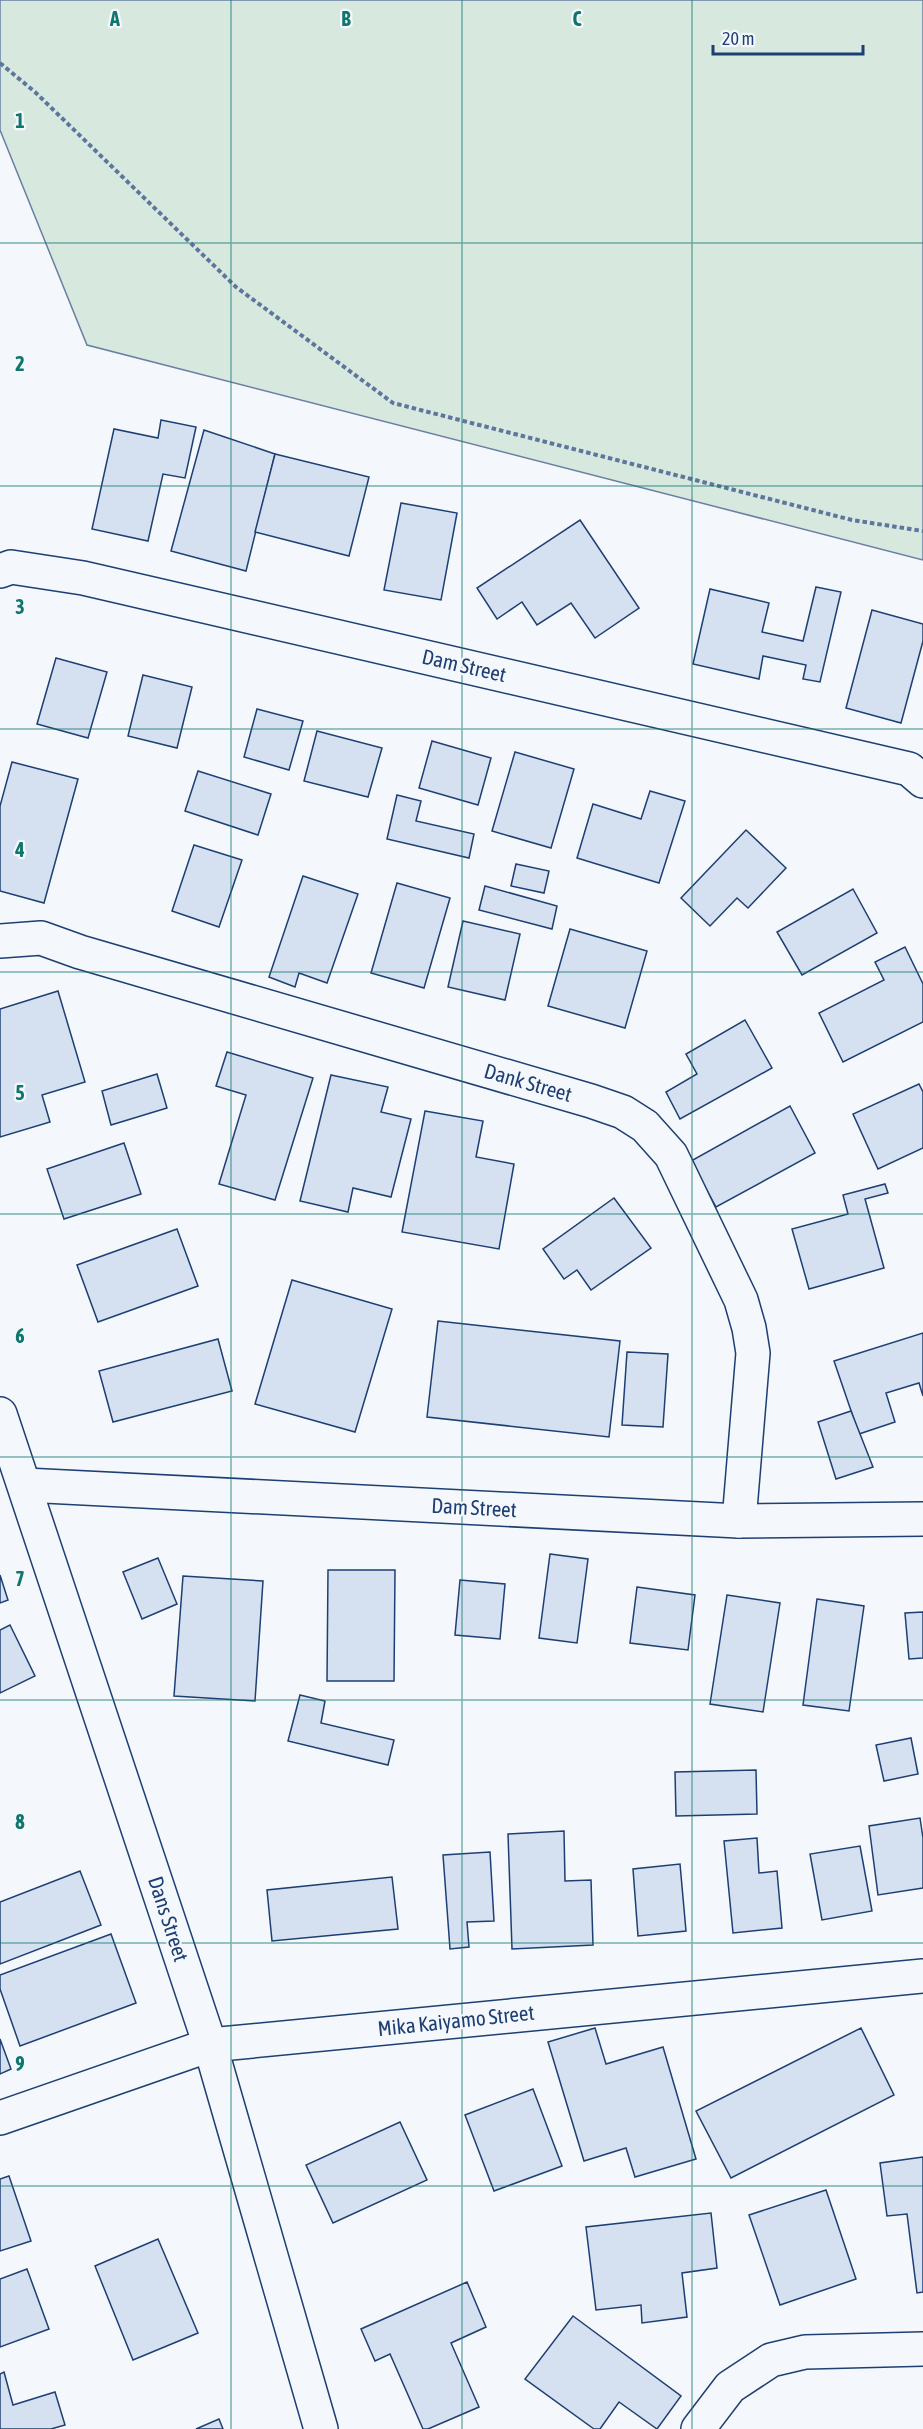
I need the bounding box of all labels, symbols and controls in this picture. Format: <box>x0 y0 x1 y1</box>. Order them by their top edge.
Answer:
text: A <box>109 7 120 30</box>
text: B <box>341 7 351 30</box>
text: C <box>573 7 582 30</box>
scale bar <box>713 18 863 56</box>
text: 20 m <box>722 28 754 49</box>
text: 1 <box>15 109 25 132</box>
text: 2 <box>15 352 25 375</box>
text: 3 <box>15 595 25 618</box>
street label: Dam Street <box>420 644 509 686</box>
text: 4 <box>14 838 25 861</box>
street label: Dank Street <box>482 1058 575 1106</box>
text: 5 <box>15 1081 25 1104</box>
text: 6 <box>15 1324 25 1347</box>
street label: Dam Street <box>431 1493 517 1521</box>
text: 7 <box>15 1567 25 1590</box>
text: 8 <box>15 1810 25 1833</box>
street label: Dans Street <box>144 1873 194 1964</box>
street label: Mika Kaiyamo Street <box>376 2000 535 2040</box>
text: 9 <box>15 2052 25 2075</box>

